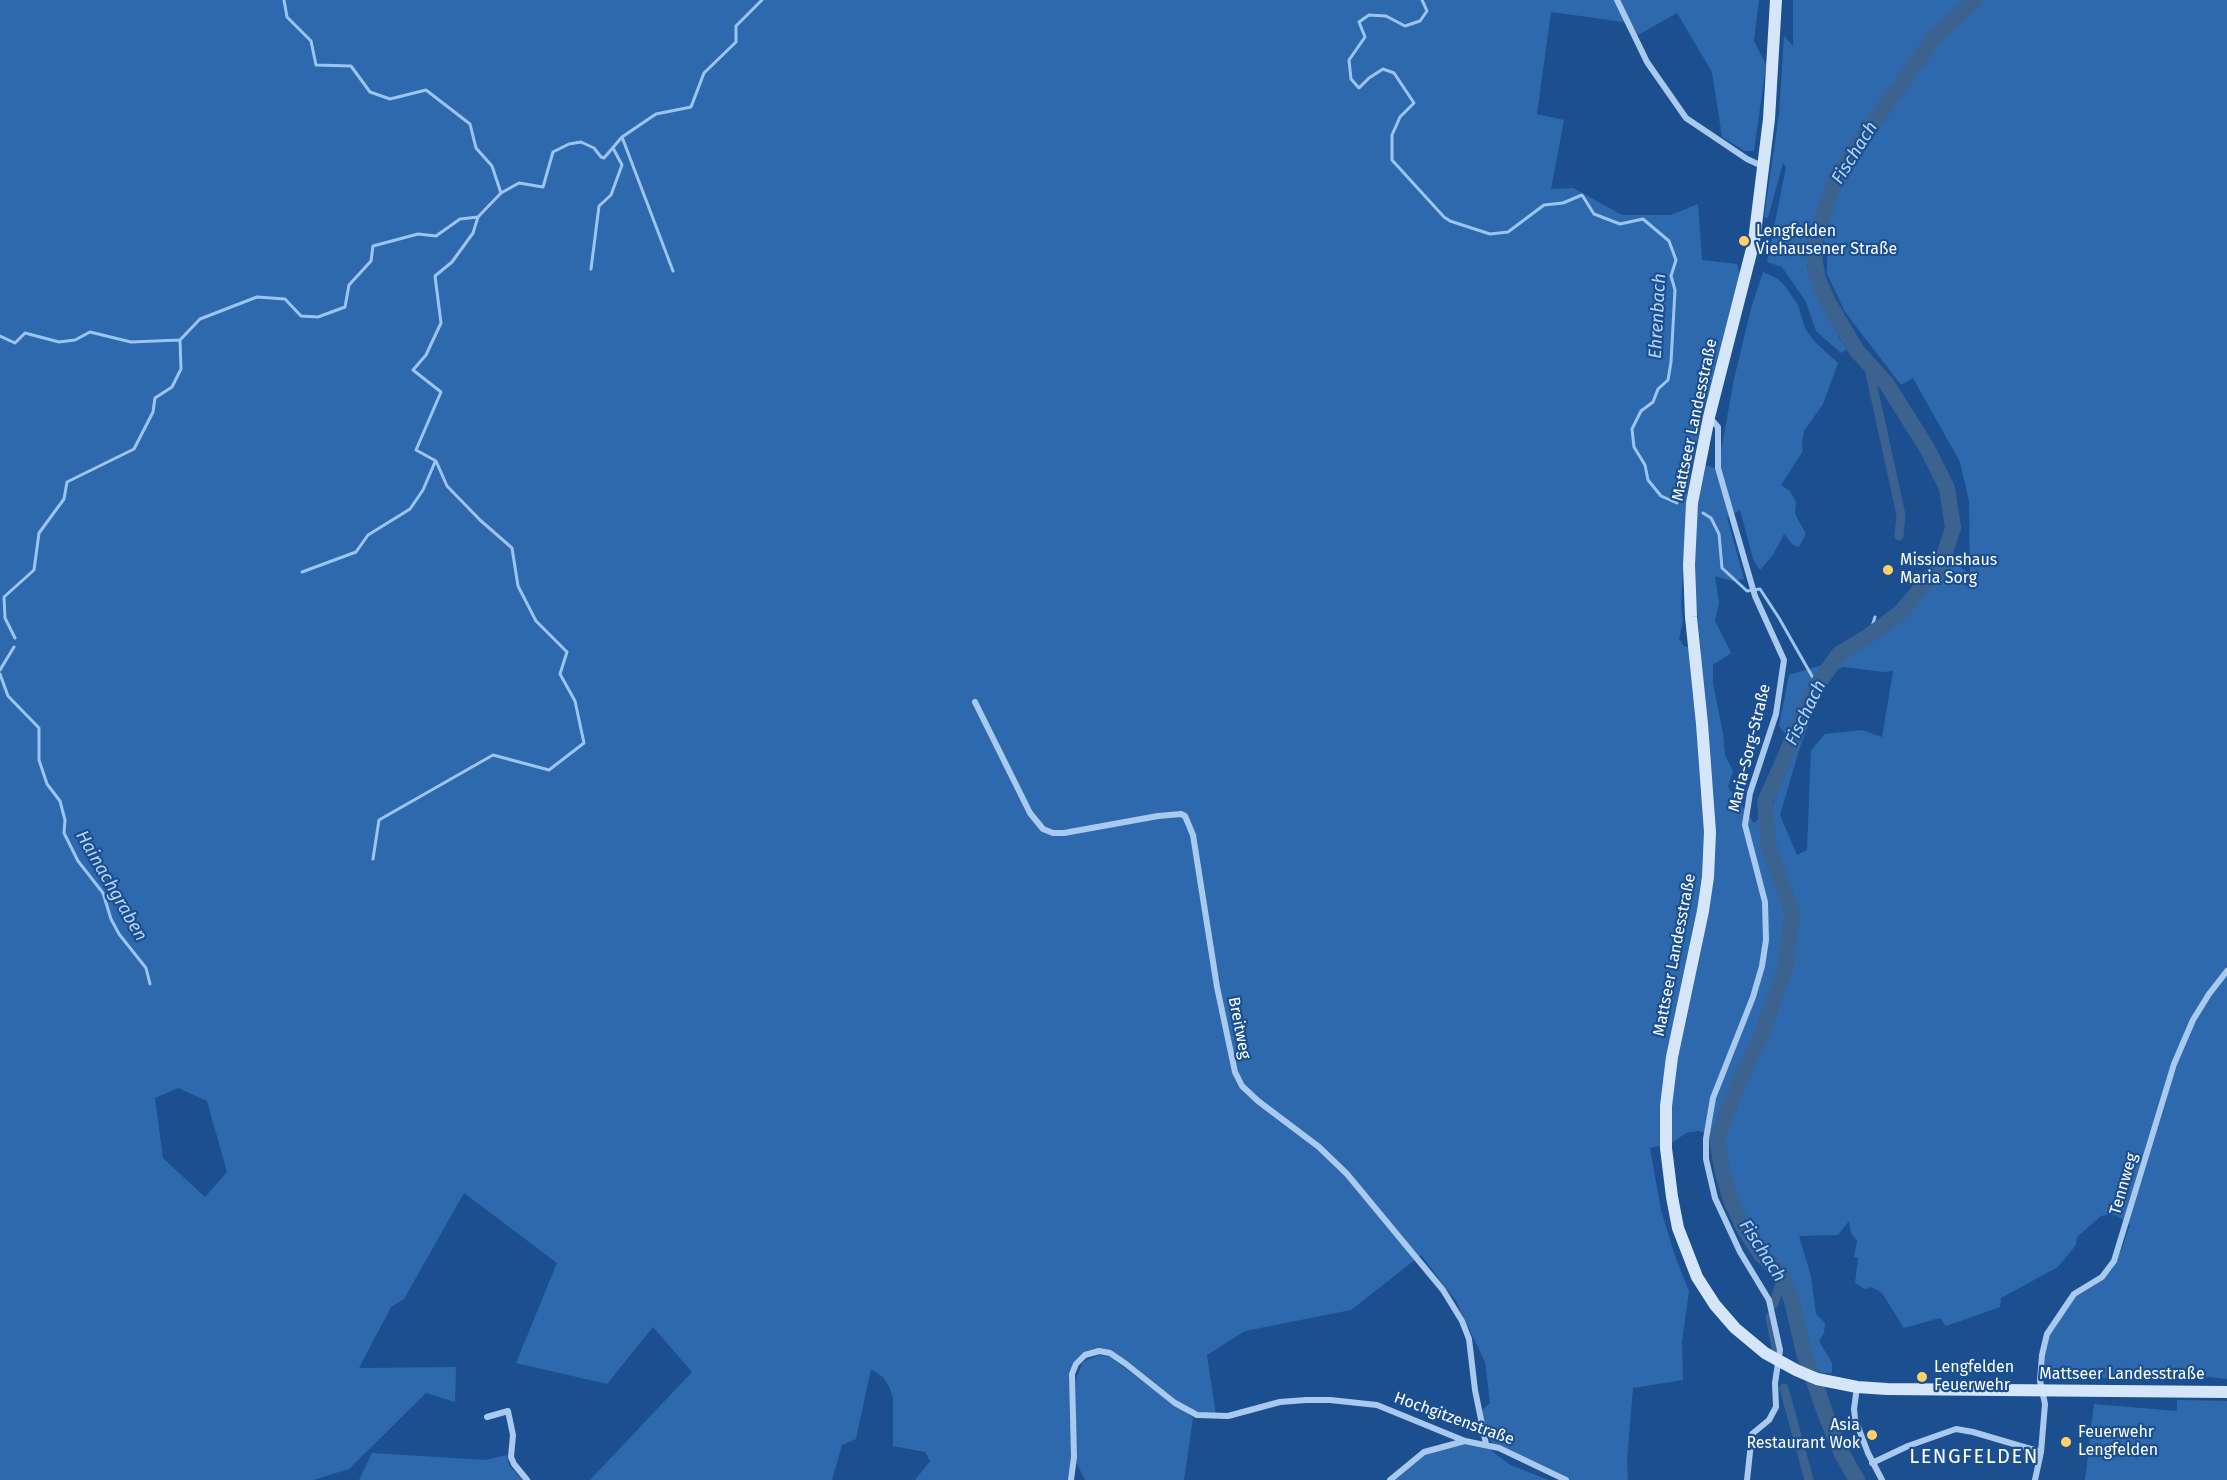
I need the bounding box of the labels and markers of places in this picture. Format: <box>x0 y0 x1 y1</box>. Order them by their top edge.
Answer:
place label: Lengfelden Viehausener Straße <box>1756 222 1897 260</box>
marker: Lengfelden Viehausener Straße <box>1737 234 1751 248</box>
place label: Missionshaus Maria Sorg <box>1900 551 1997 589</box>
marker: Missionshaus Maria Sorg <box>1881 563 1895 577</box>
place label: Lengfelden Feuerwehr <box>1934 1358 2014 1396</box>
marker: Lengfelden Feuerwehr <box>1915 1370 1929 1384</box>
place label: Asia Restaurant Wok <box>1746 1416 1860 1454</box>
place label: Feuerwehr Lengfelden <box>2078 1423 2158 1461</box>
marker: Asia Restaurant Wok <box>1865 1428 1879 1442</box>
marker: Feuerwehr Lengfelden <box>2059 1435 2073 1449</box>

